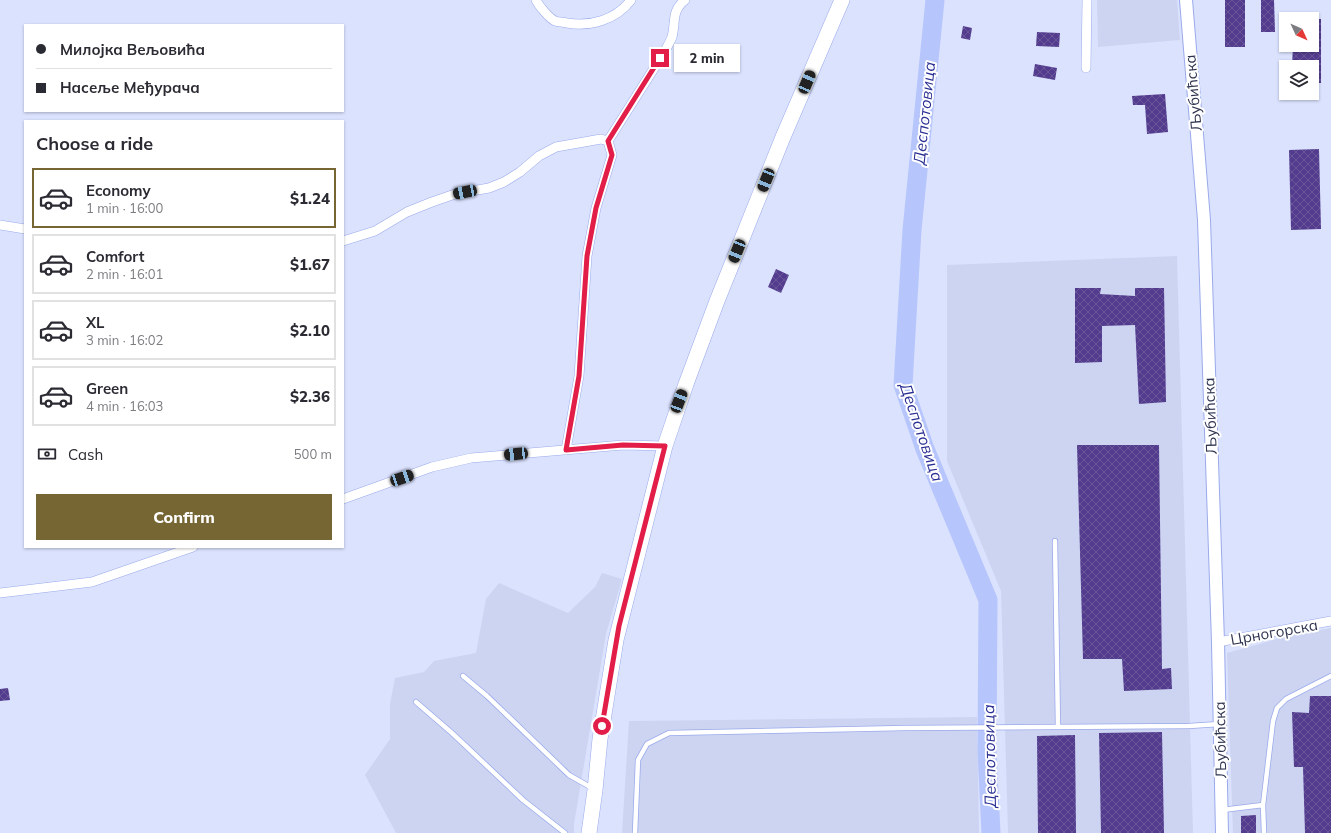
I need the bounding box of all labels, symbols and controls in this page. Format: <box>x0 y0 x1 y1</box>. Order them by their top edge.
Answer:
north arrow <box>1279 12 1319 52</box>
map controls <box>1279 12 1319 100</box>
text: Милојка Вељовића <box>60 40 205 59</box>
callout: 2 min <box>674 44 740 72</box>
route end <box>651 49 669 67</box>
text: 2 min <box>690 50 724 66</box>
street label: Љубићска <box>1180 54 1206 132</box>
water label: Деспотовица <box>909 60 939 166</box>
button: layers <box>1279 60 1319 100</box>
car <box>797 69 817 95</box>
text: Насеље Међурача <box>60 78 200 97</box>
text: Choose a ride <box>36 132 153 155</box>
car <box>756 167 776 193</box>
icon: car <box>38 180 74 216</box>
text: Economy <box>86 181 151 200</box>
car <box>452 184 478 200</box>
text: $1.24 <box>290 189 330 208</box>
text: 1 min · 16:00 <box>86 200 163 216</box>
car <box>727 238 747 264</box>
icon: car <box>38 246 74 282</box>
text: Comfort <box>86 247 144 266</box>
text: $1.67 <box>290 255 330 274</box>
text: 2 min · 16:01 <box>86 266 163 282</box>
icon: car <box>38 312 74 348</box>
text: XL <box>86 313 104 332</box>
text: $2.10 <box>290 321 330 340</box>
text: 3 min · 16:02 <box>86 332 163 348</box>
street label: Љубићска <box>1199 377 1221 455</box>
icon: car <box>38 378 74 414</box>
text: Green <box>86 379 128 398</box>
water label: Деспотовица <box>895 379 948 484</box>
text: $2.36 <box>290 387 330 406</box>
car <box>669 388 689 414</box>
text: 4 min · 16:03 <box>86 398 163 414</box>
icon: cash <box>36 443 58 465</box>
text: Cash <box>68 445 103 464</box>
text: 500 m <box>294 446 332 462</box>
car <box>503 447 529 461</box>
car <box>389 468 415 488</box>
button: Confirm <box>36 494 332 540</box>
street label: Црногорска <box>1229 615 1319 649</box>
street label: Љубићска <box>1210 701 1230 779</box>
water label: Деспотовица <box>978 704 1000 809</box>
route start <box>593 717 611 735</box>

